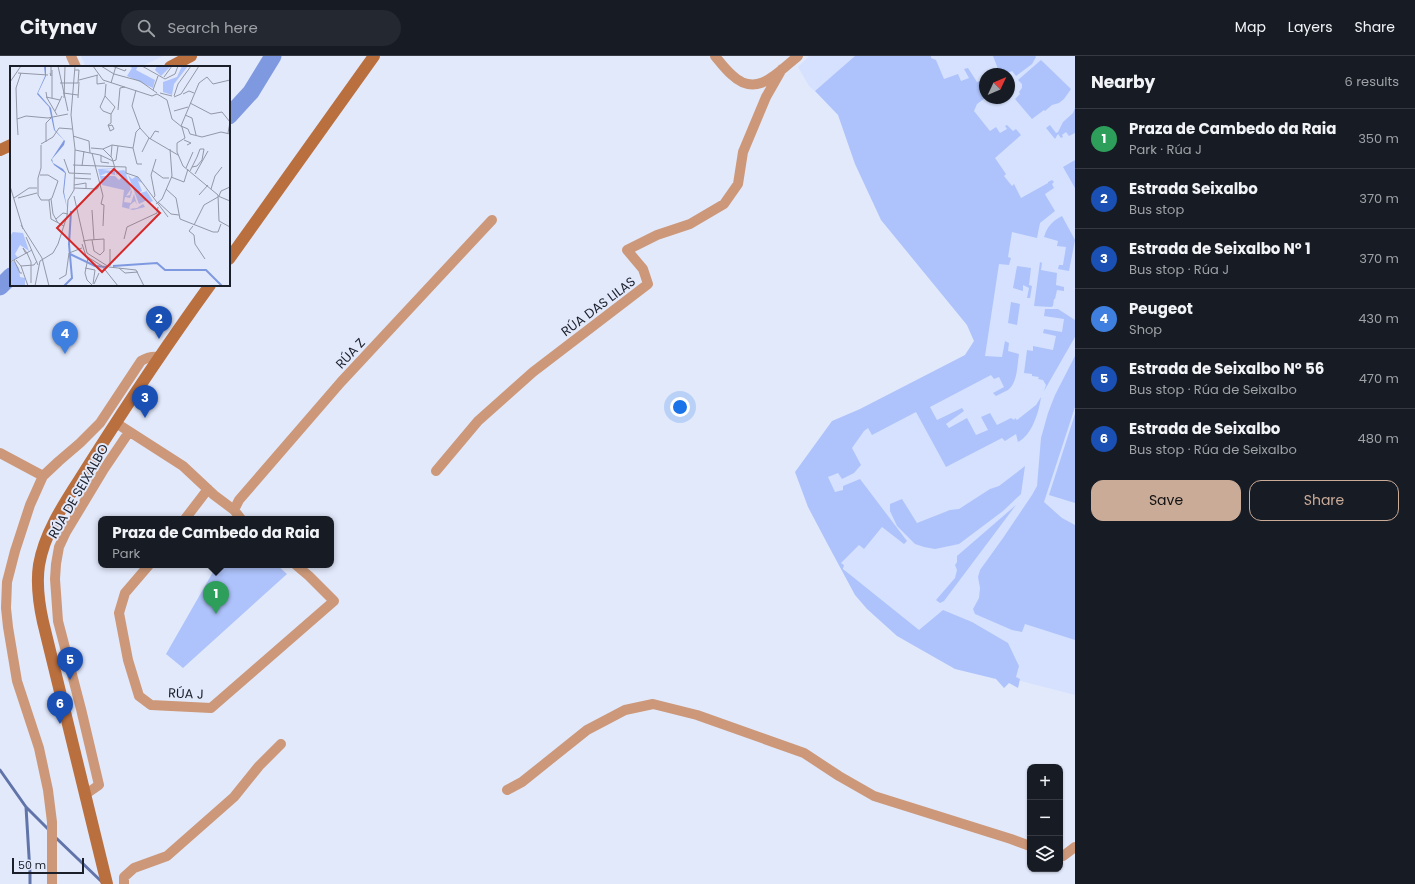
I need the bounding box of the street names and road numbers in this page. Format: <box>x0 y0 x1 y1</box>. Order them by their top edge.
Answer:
street label: RÚA DAS LILAS <box>557 272 639 341</box>
street label: RÚA Z <box>331 334 370 373</box>
street label: RÚA DE SEIXALBO <box>44 440 113 542</box>
street label: RÚA J <box>168 683 204 704</box>

